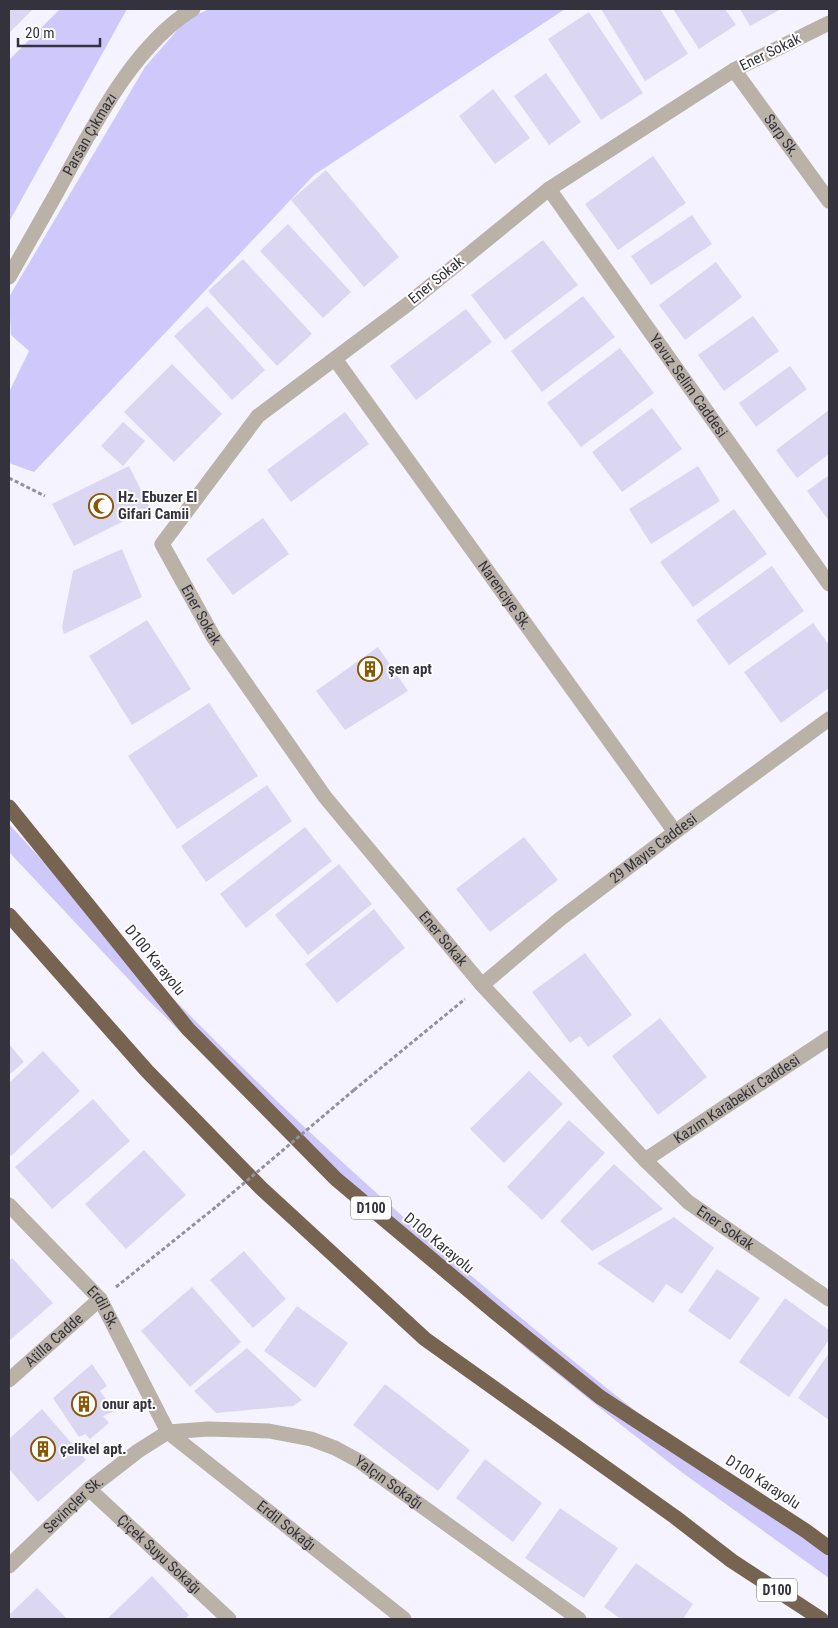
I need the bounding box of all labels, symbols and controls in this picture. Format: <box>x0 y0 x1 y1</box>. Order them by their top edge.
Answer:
scale bar <box>18 15 100 47</box>
text: 20 m <box>25 24 55 42</box>
street label: Ener Sokak <box>736 29 804 75</box>
street label: Parsan Çıkmazı <box>59 90 121 179</box>
street label: Sarp Sk. <box>760 110 803 161</box>
street label: Ener Sokak <box>405 252 467 308</box>
street label: Yavuz Selim Caddesi <box>646 330 731 441</box>
place label: Hz. Ebuzer El Gifari Camii <box>118 488 197 523</box>
mosque icon: Hz. Ebuzer El Gifari Camii <box>88 493 114 519</box>
street label: Narenciye Sk. <box>474 557 536 633</box>
street label: Ener Sokak <box>177 582 225 649</box>
building icon: şen apt <box>357 656 383 682</box>
place label: şen apt <box>388 660 432 678</box>
street label: 29 Mayıs Caddesi <box>606 810 700 887</box>
street label: Ener Sokak <box>415 908 471 970</box>
street label: D100 Karayolu <box>121 921 189 999</box>
street label: Kazım Karabekir Caddesi <box>670 1051 803 1148</box>
road number: D100 <box>351 1196 391 1220</box>
street label: Ener Sokak <box>693 1202 758 1254</box>
street label: D100 Karayolu <box>401 1209 477 1277</box>
street label: Erdil Sk. <box>83 1282 123 1333</box>
street label: Atilla Cadde <box>21 1310 87 1371</box>
building icon: onur apt. <box>71 1391 97 1417</box>
place label: onur apt. <box>102 1395 156 1413</box>
building icon: çelikel apt. <box>30 1436 56 1462</box>
place label: çelikel apt. <box>60 1440 127 1458</box>
street label: D100 Karayolu <box>722 1451 804 1513</box>
street label: Yalçın Sokağı <box>351 1452 426 1513</box>
street label: Sevinçler Sk. <box>40 1472 107 1537</box>
street label: Erdil Sokağı <box>253 1497 319 1554</box>
street label: Çiçek Suyu Sokağı <box>114 1511 205 1598</box>
road number: D100 <box>757 1578 797 1602</box>

